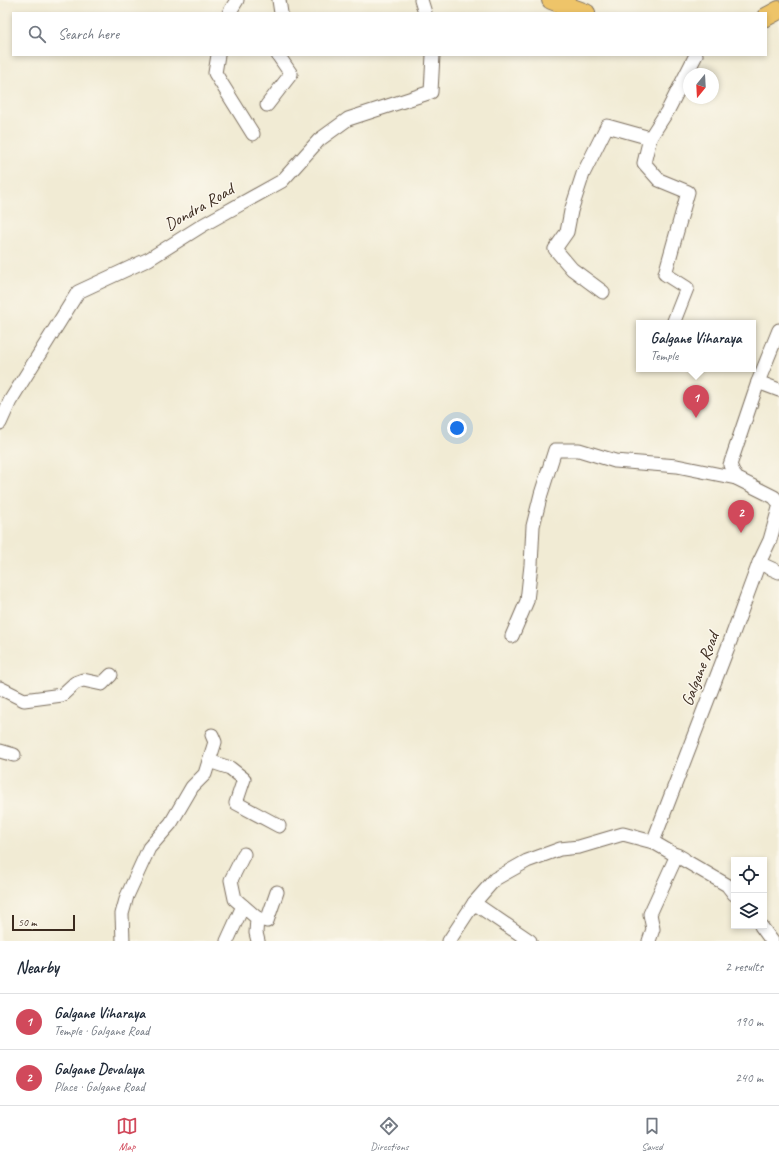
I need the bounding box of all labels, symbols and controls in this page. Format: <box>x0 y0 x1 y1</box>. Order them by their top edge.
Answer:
search box <box>12 12 767 56</box>
icon: search <box>26 23 48 45</box>
text: Search here <box>58 25 119 44</box>
north arrow <box>683 68 719 104</box>
street label: Dondra Road <box>161 178 239 235</box>
popup <box>636 320 756 372</box>
text: Galgane Viharaya <box>651 329 741 348</box>
text: Temple <box>651 348 678 364</box>
pin: 1 <box>683 385 709 418</box>
your location <box>447 418 467 438</box>
pin: 2 <box>728 500 754 533</box>
street label: Galgane Road <box>676 627 724 709</box>
map controls <box>731 857 767 929</box>
button: locate <box>731 857 767 893</box>
button: layers <box>731 893 767 929</box>
scale bar <box>12 913 75 932</box>
text: 50 m <box>18 915 37 929</box>
text: Nearby <box>16 957 59 978</box>
text: 2 results <box>725 959 763 975</box>
text: Galgane Viharaya <box>54 1004 145 1023</box>
text: 1 <box>26 1014 32 1030</box>
text: 190 m <box>735 1014 763 1030</box>
text: Temple · Galgane Road <box>54 1023 149 1039</box>
text: Galgane Devalaya <box>54 1060 144 1079</box>
text: 2 <box>26 1070 32 1086</box>
text: 240 m <box>735 1070 763 1086</box>
text: Place · Galgane Road <box>54 1079 145 1095</box>
tab: Map <box>116 1115 138 1153</box>
tab: Directions <box>370 1115 409 1153</box>
tab: Saved <box>641 1115 663 1153</box>

